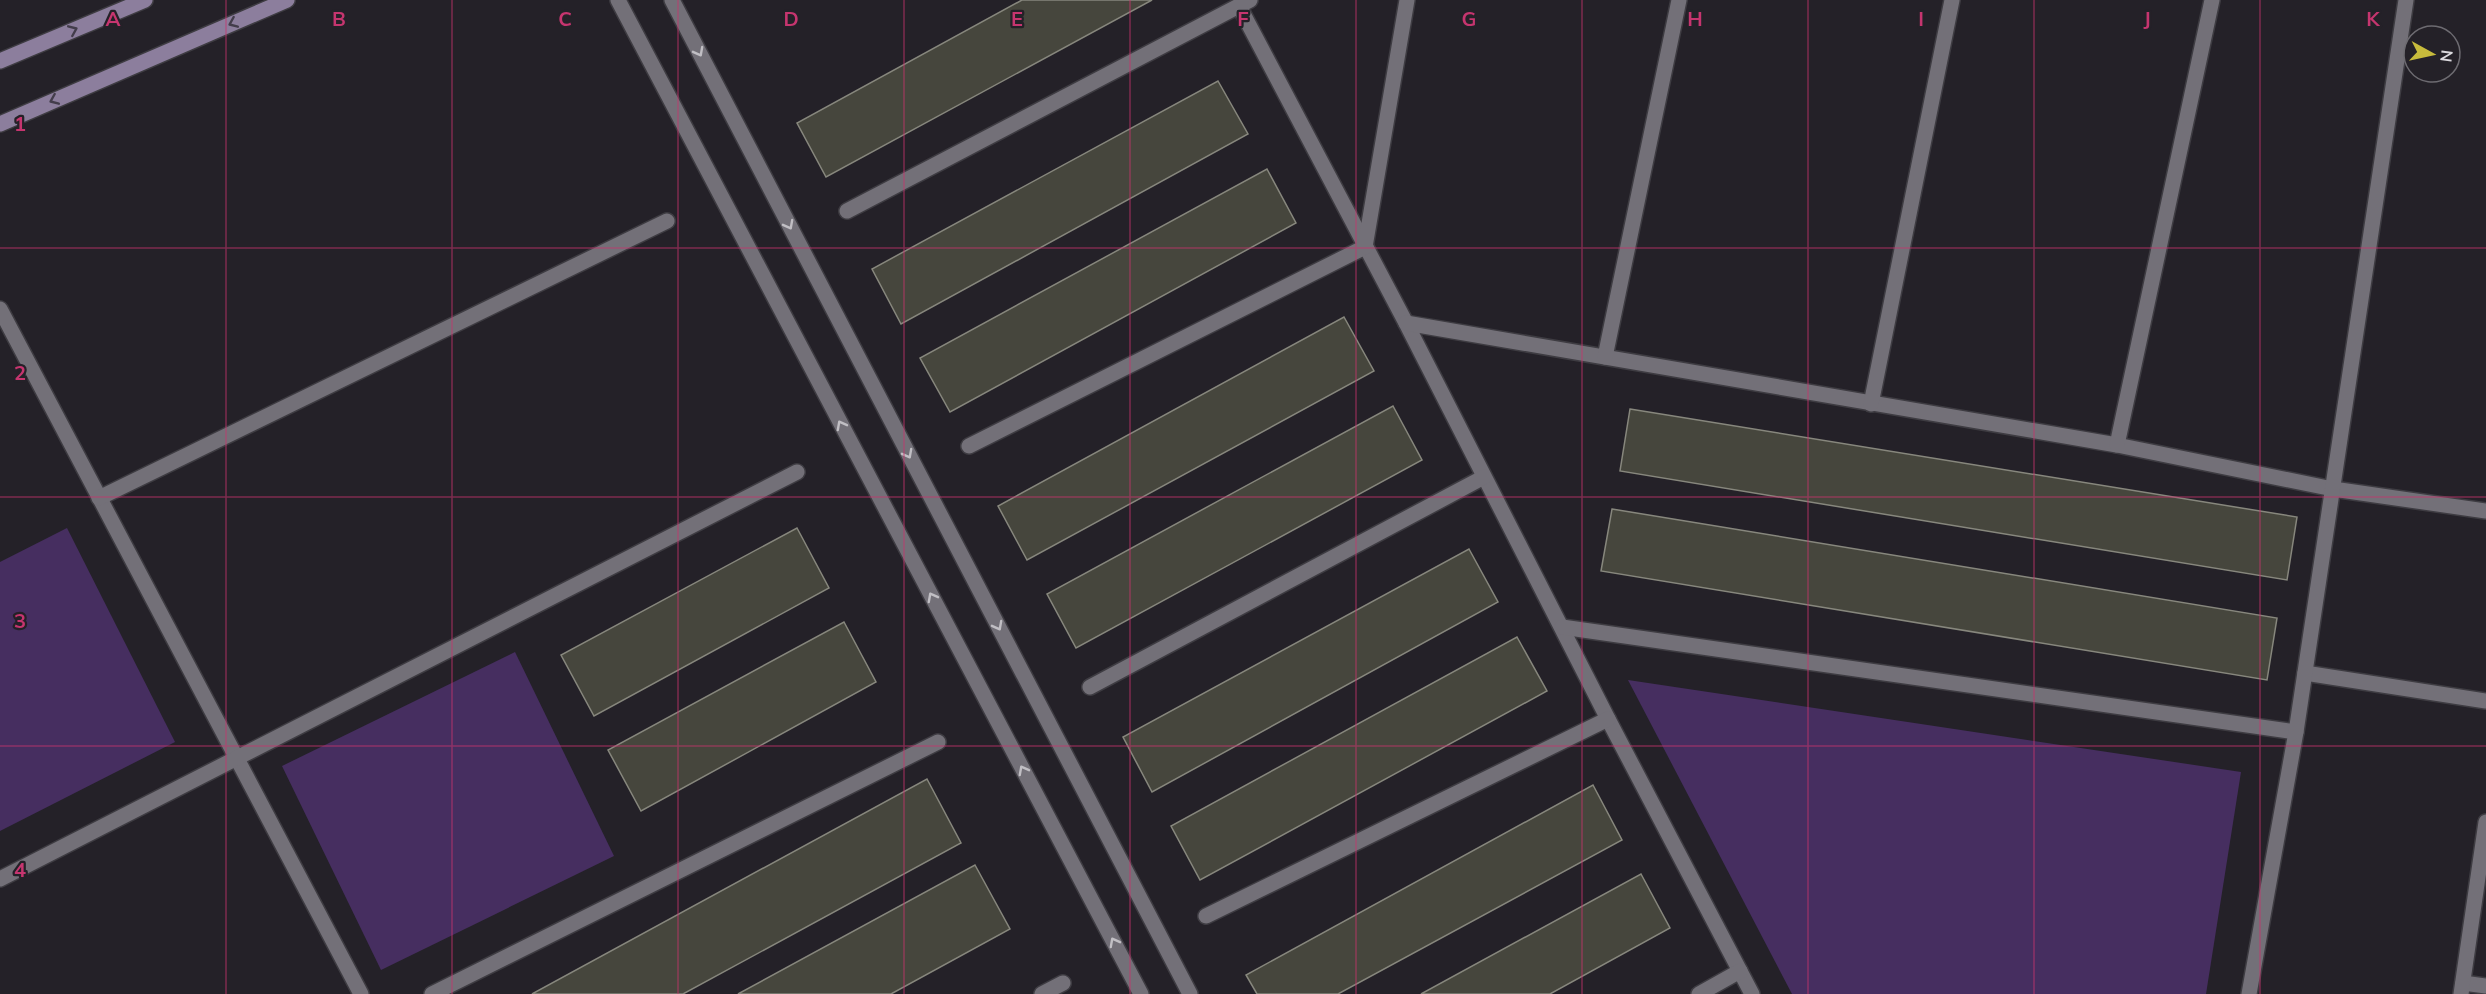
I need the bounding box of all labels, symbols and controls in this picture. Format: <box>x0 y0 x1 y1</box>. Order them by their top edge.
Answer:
text: A <box>106 6 121 31</box>
text: B <box>332 6 346 31</box>
text: C <box>558 6 572 31</box>
text: D <box>783 6 799 31</box>
text: E <box>1011 6 1023 31</box>
text: F <box>1237 6 1249 31</box>
text: G <box>1462 6 1476 31</box>
text: H <box>1687 6 1703 31</box>
text: I <box>1918 6 1924 31</box>
text: J <box>2143 6 2151 31</box>
text: K <box>2366 6 2380 31</box>
one-way arrow <box>229 16 240 28</box>
north arrow <box>2402 24 2462 84</box>
one-way arrow <box>67 25 78 37</box>
one-way arrow <box>692 46 703 56</box>
text: N <box>2436 49 2458 63</box>
one-way arrow <box>50 93 61 105</box>
text: 1 <box>14 111 26 136</box>
one-way arrow <box>782 218 793 229</box>
text: 2 <box>14 360 26 385</box>
one-way arrow <box>837 420 848 431</box>
one-way arrow <box>901 447 912 458</box>
one-way arrow <box>928 593 939 603</box>
text: 3 <box>14 608 26 633</box>
one-way arrow <box>991 620 1003 631</box>
one-way arrow <box>1019 765 1030 776</box>
text: 4 <box>14 857 26 882</box>
one-way arrow <box>1110 938 1121 949</box>

